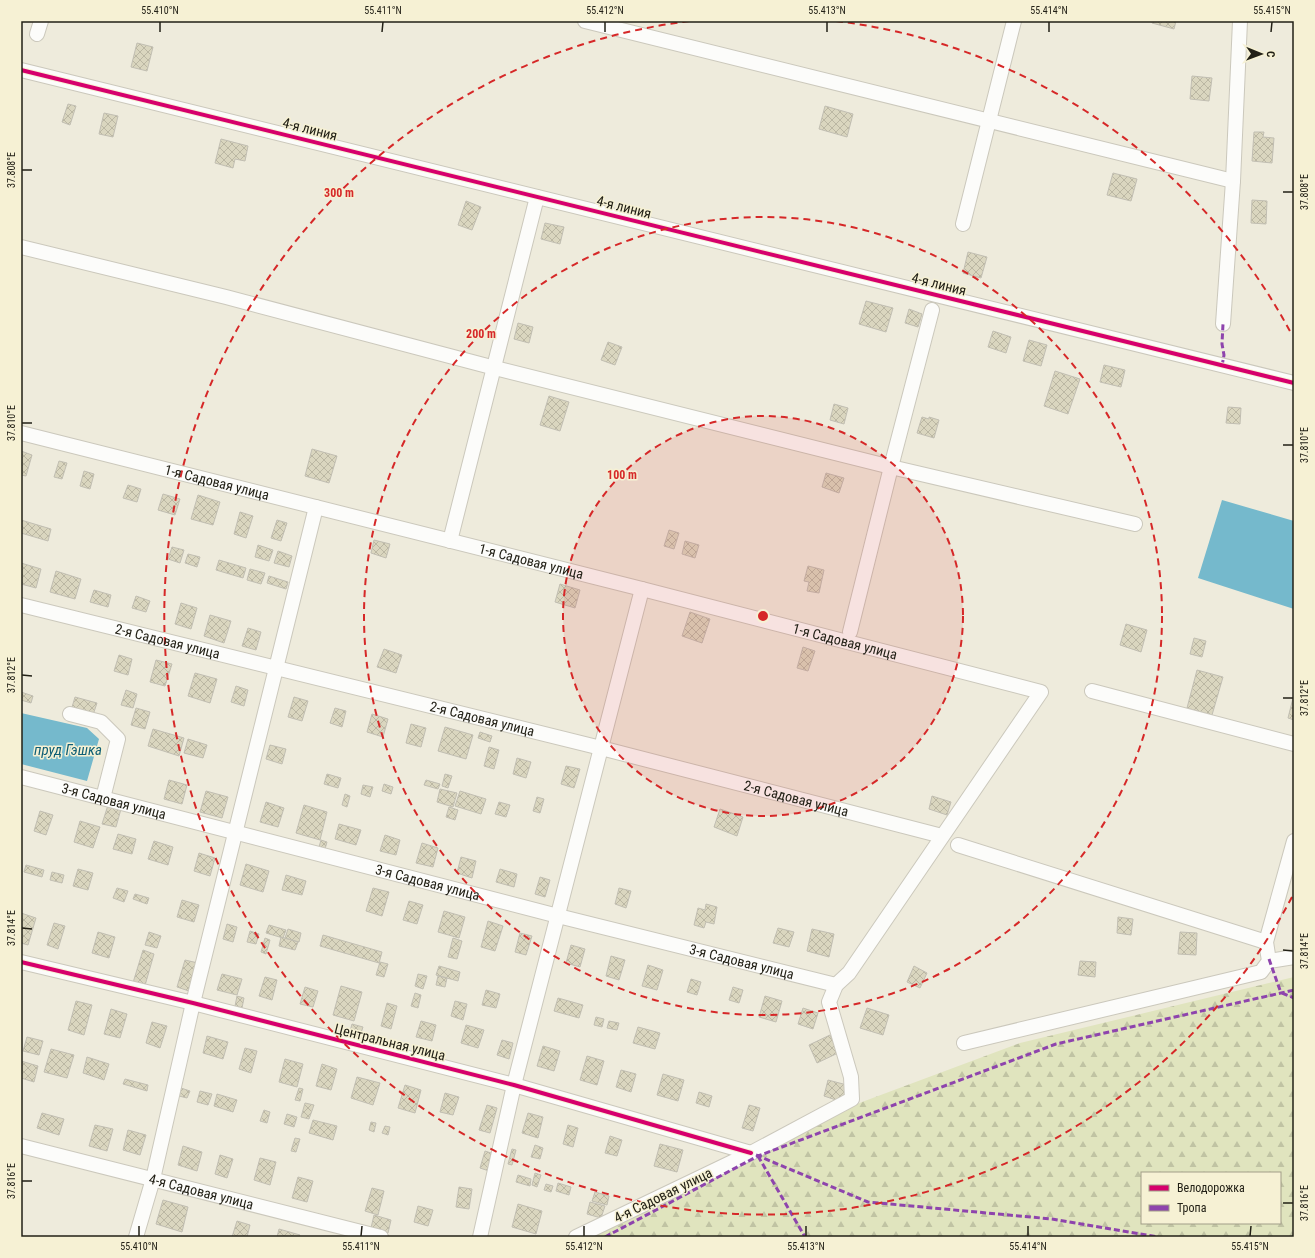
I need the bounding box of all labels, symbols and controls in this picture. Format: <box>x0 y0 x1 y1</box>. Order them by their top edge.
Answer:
text: 55.410°N <box>141 5 179 16</box>
text: 55.411°N <box>364 5 402 16</box>
text: 55.412°N <box>586 5 624 16</box>
text: 55.413°N <box>808 5 846 16</box>
text: 55.414°N <box>1030 5 1068 16</box>
text: 55.415°N <box>1253 5 1291 16</box>
north arrow <box>1241 34 1281 74</box>
text: С <box>1264 51 1277 57</box>
street label: 4-я линия <box>281 115 339 143</box>
text: 37.808°E <box>6 152 17 188</box>
text: 37.808°E <box>1299 174 1310 210</box>
text: 300 m <box>324 186 354 200</box>
street label: 4-я линия <box>595 193 653 221</box>
street label: 4-я линия <box>910 270 968 298</box>
text: 200 m <box>466 327 496 341</box>
text: 37.810°E <box>6 405 17 441</box>
text: 37.810°E <box>1299 427 1310 463</box>
street label: 1-я Садовая улица <box>163 461 271 503</box>
text: 100 m <box>607 468 637 482</box>
street label: 1-я Садовая улица <box>477 540 585 582</box>
centre of rings <box>756 609 770 623</box>
street label: 1-я Садовая улица <box>791 620 899 663</box>
street label: 2-я Садовая улица <box>114 621 222 662</box>
text: 37.812°E <box>6 657 17 693</box>
text: 37.812°E <box>1299 680 1310 716</box>
street label: 2-я Садовая улица <box>428 698 536 739</box>
water label: пруд Гэшка <box>34 741 102 759</box>
street label: 2-я Садовая улица <box>742 777 850 820</box>
street label: 3-я Садовая улица <box>60 780 168 822</box>
street label: 3-я Садовая улица <box>374 861 482 903</box>
text: 37.814°E <box>6 910 17 946</box>
text: 37.814°E <box>1299 933 1310 969</box>
street label: 3-я Садовая улица <box>688 941 796 982</box>
street label: Центральная улица <box>333 1020 447 1064</box>
text: 37.816°E <box>6 1163 17 1199</box>
street label: 4-я Садовая улица <box>611 1164 715 1226</box>
street label: 4-я Садовая улица <box>147 1171 255 1212</box>
legend <box>1141 1172 1281 1224</box>
text: Велодорожка <box>1177 1181 1245 1195</box>
text: 37.816°E <box>1299 1185 1310 1221</box>
text: Тропа <box>1177 1201 1207 1215</box>
text: 55.410°N <box>120 1241 158 1252</box>
text: 55.411°N <box>342 1241 380 1252</box>
text: 55.412°N <box>565 1241 603 1252</box>
text: 55.413°N <box>787 1241 825 1252</box>
text: 55.414°N <box>1009 1241 1047 1252</box>
text: 55.415°N <box>1231 1241 1269 1252</box>

